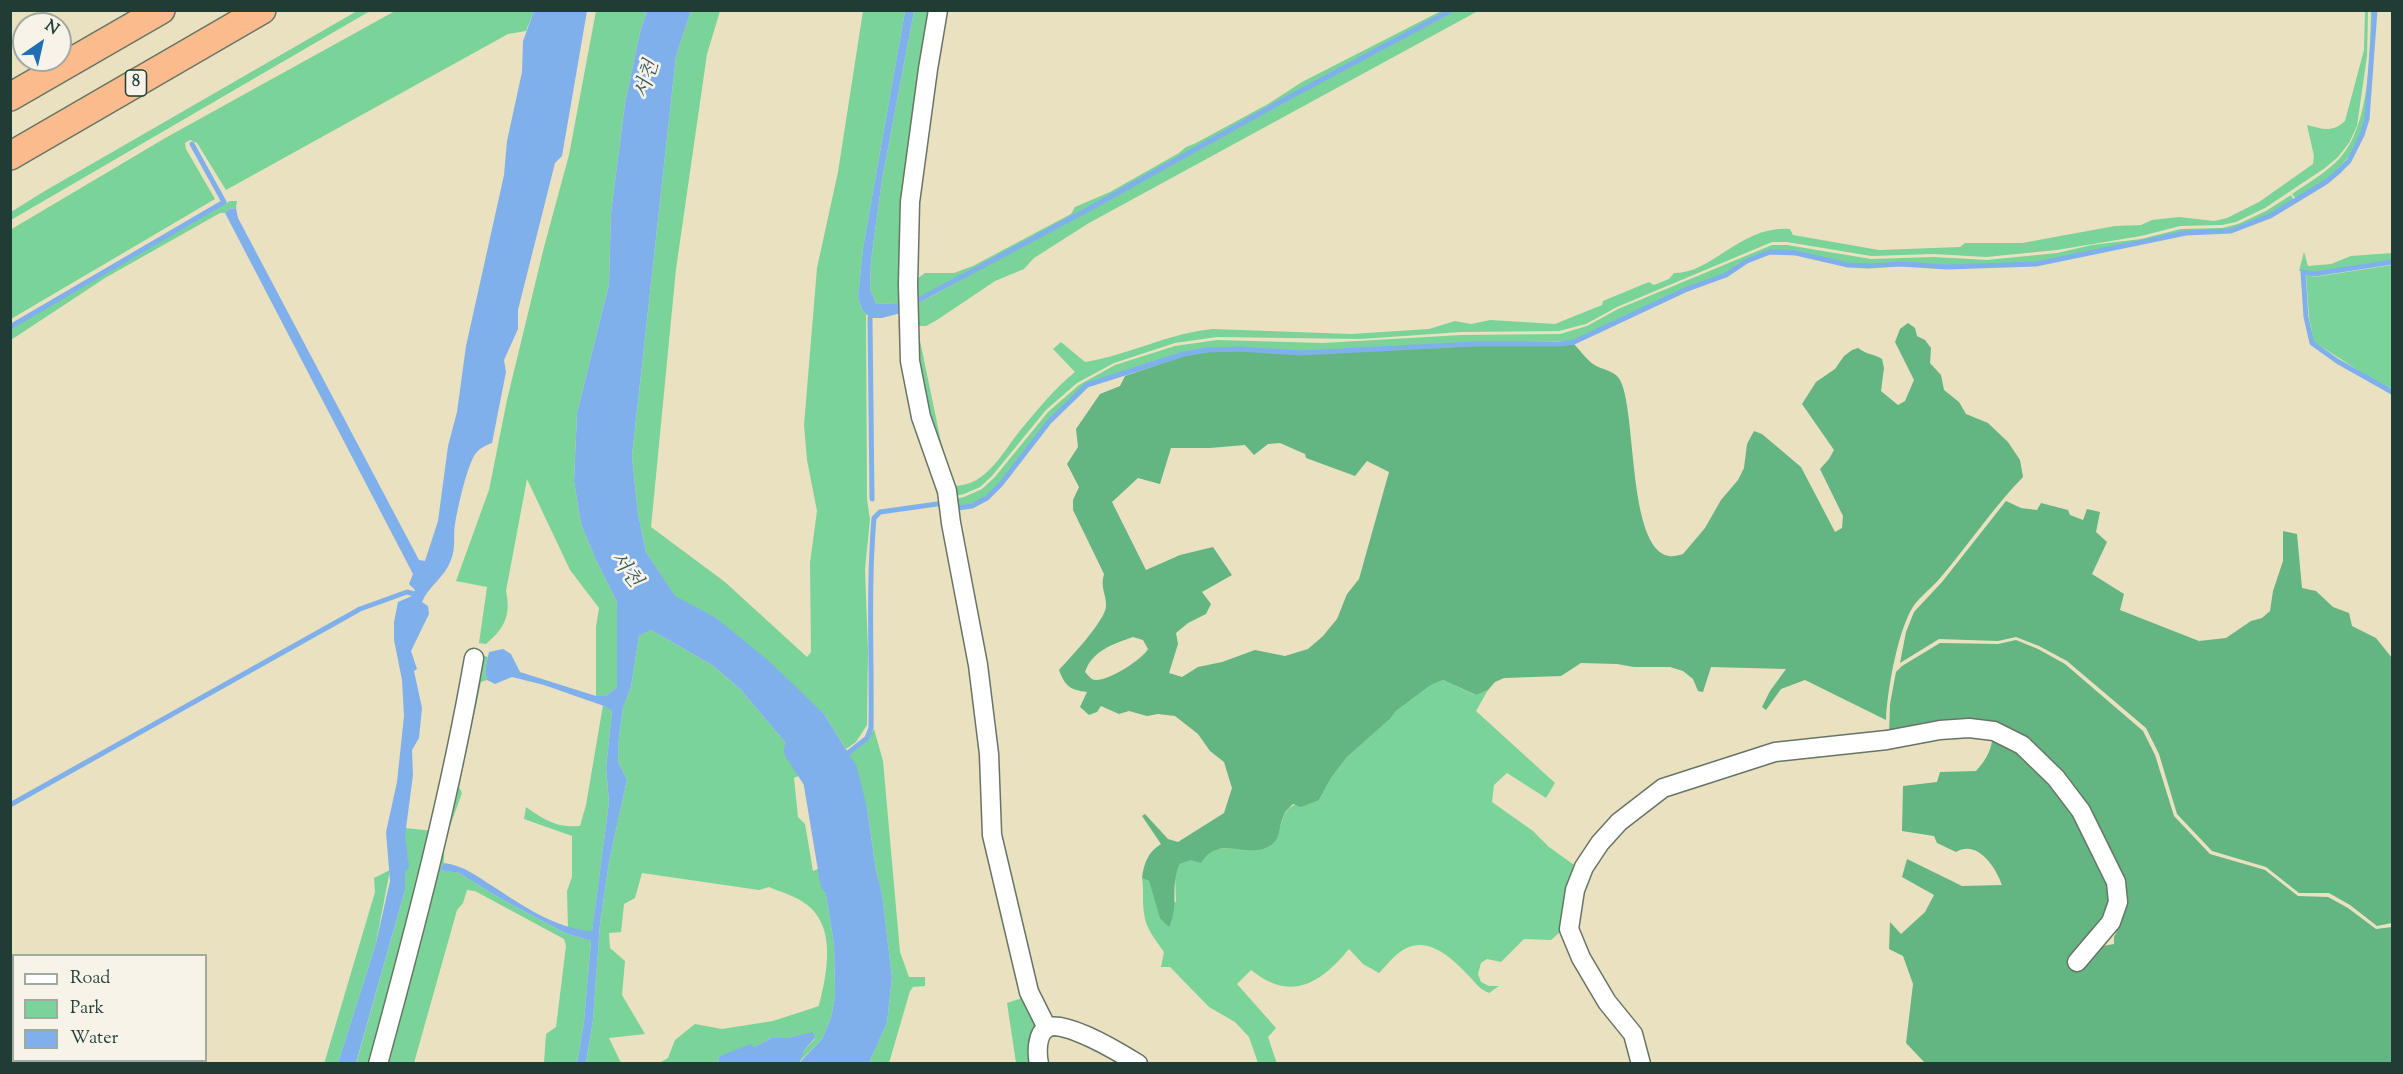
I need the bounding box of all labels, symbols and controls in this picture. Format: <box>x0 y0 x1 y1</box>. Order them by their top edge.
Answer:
north arrow <box>12 12 72 72</box>
text: N <box>39 15 63 41</box>
water label: 서천 <box>632 58 666 102</box>
road number: 8 <box>126 70 146 96</box>
water label: 서천 <box>603 548 645 594</box>
legend <box>12 954 207 1062</box>
text: Road <box>70 966 110 992</box>
text: Park <box>70 996 104 1022</box>
text: Water <box>70 1026 118 1052</box>

